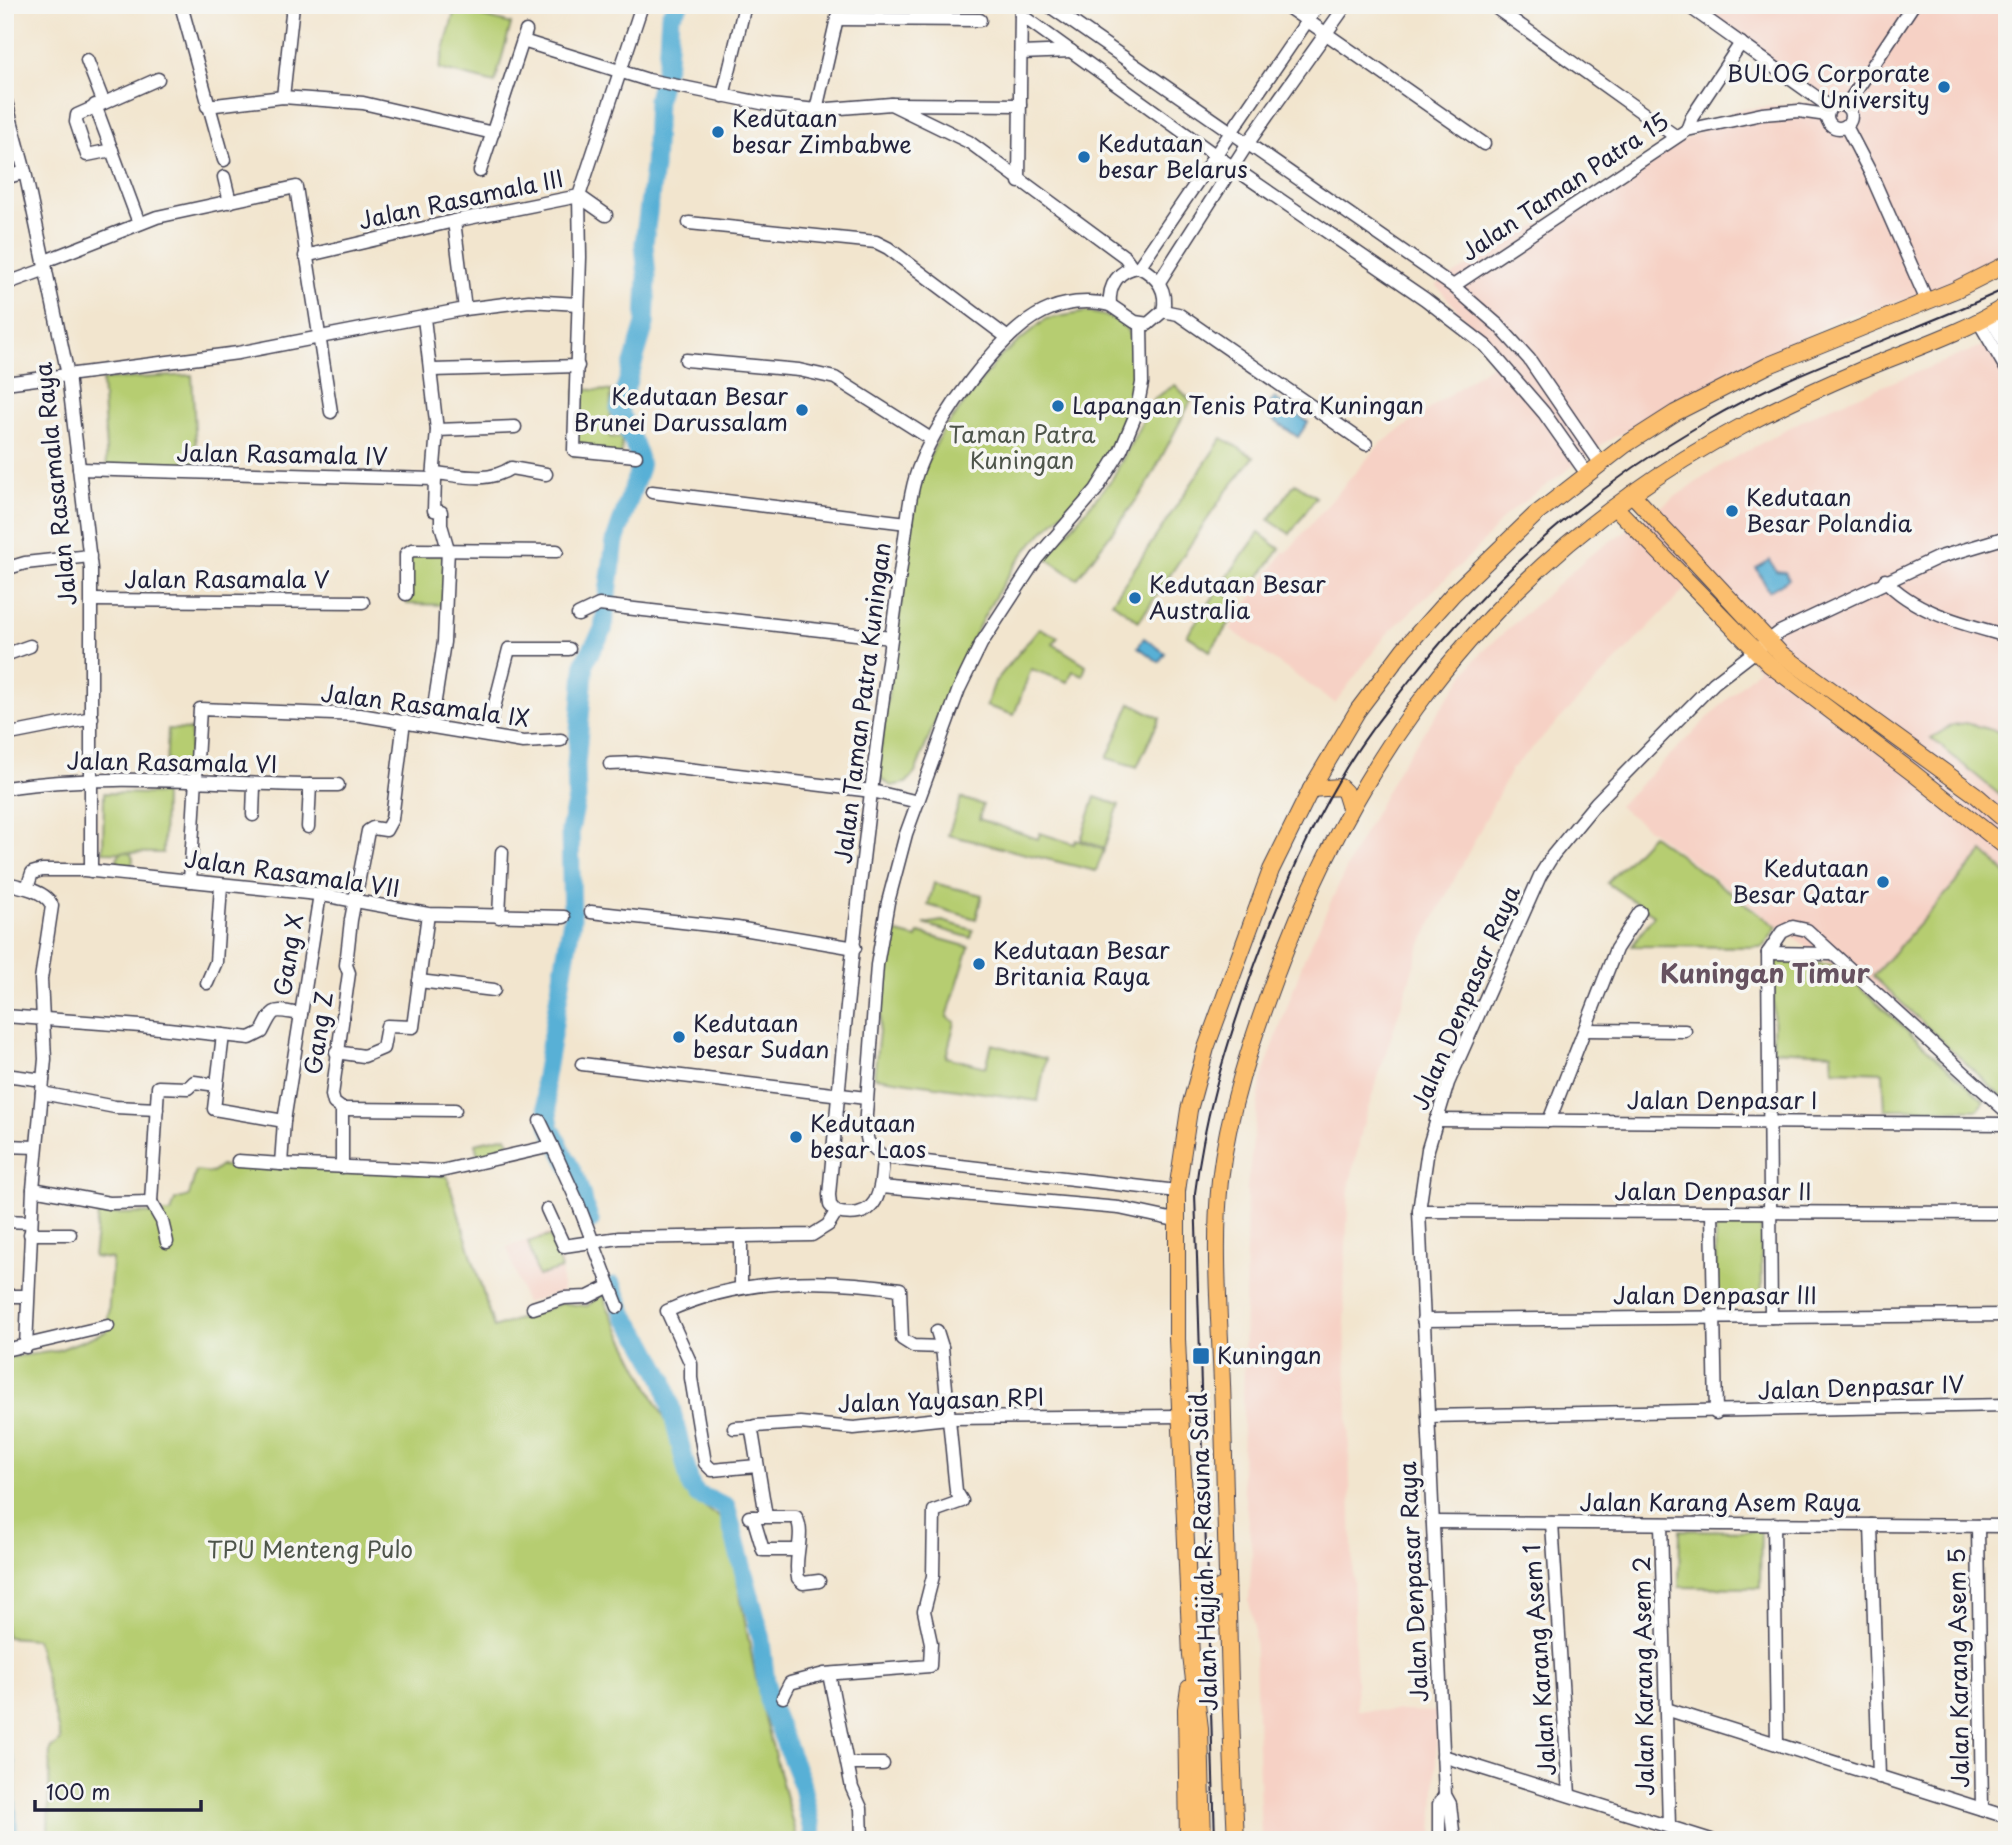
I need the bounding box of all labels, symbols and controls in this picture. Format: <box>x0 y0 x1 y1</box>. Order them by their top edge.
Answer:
place label: BULOG Corporate University <box>1727 55 1930 116</box>
marker: BULOG Corporate University <box>1936 79 1952 95</box>
place label: Kedutaan besar Zimbabwe <box>732 100 912 161</box>
street label: Jalan Taman Patra 15 <box>1453 103 1675 269</box>
marker: Kedutaan besar Zimbabwe <box>710 124 726 140</box>
place label: Kedutaan besar Belarus <box>1098 125 1248 186</box>
marker: Kedutaan besar Belarus <box>1076 149 1092 165</box>
street label: Jalan Rasamala III <box>355 160 566 237</box>
street label: Jalan Rasamala Raya <box>24 360 85 608</box>
place label: Kedutaan Besar Brunei Darussalam <box>574 378 788 439</box>
place label: Lapangan Tenis Patra Kuningan <box>1072 387 1424 422</box>
marker: Lapangan Tenis Patra Kuningan <box>1050 398 1066 414</box>
marker: Kedutaan Besar Brunei Darussalam <box>794 402 810 418</box>
park label: Taman Patra Kuningan <box>948 416 1096 477</box>
street label: Jalan Rasamala IV <box>176 434 388 473</box>
place label: Kedutaan Besar Polandia <box>1746 479 1913 540</box>
marker: Kedutaan Besar Polandia <box>1724 503 1740 519</box>
street label: Jalan Taman Patra Kuningan <box>824 540 899 865</box>
street label: Jalan Rasamala V <box>124 561 330 596</box>
place label: Kedutaan Besar Australia <box>1149 566 1326 627</box>
marker: Kedutaan Besar Australia <box>1127 590 1143 606</box>
street label: Jalan Rasamala IX <box>319 674 531 735</box>
street label: Jalan Rasamala VI <box>66 742 278 781</box>
street label: Jalan Rasamala VII <box>182 840 402 905</box>
place label: Kedutaan Besar Qatar <box>1732 850 1870 911</box>
marker: Kedutaan Besar Qatar <box>1875 874 1891 890</box>
street label: Jalan Denpasar Raya <box>1401 879 1528 1115</box>
street label: Gang X <box>264 911 311 998</box>
place label: Kedutaan Besar Britania Raya <box>993 932 1170 993</box>
district label: Kuningan Timur <box>1660 953 1870 992</box>
marker: Kedutaan Besar Britania Raya <box>971 956 987 972</box>
street label: Gang Z <box>294 989 341 1077</box>
place label: Kedutaan besar Sudan <box>693 1005 829 1066</box>
marker: Kedutaan besar Sudan <box>671 1029 687 1045</box>
street label: Jalan Denpasar I <box>1627 1082 1817 1117</box>
place label: Kedutaan besar Laos <box>810 1105 926 1166</box>
marker: Kedutaan besar Laos <box>788 1129 804 1145</box>
street label: Jalan Denpasar II <box>1614 1173 1812 1208</box>
street label: Jalan Denpasar III <box>1613 1277 1817 1312</box>
place label: Kuningan <box>1217 1337 1322 1372</box>
marker: Kuningan <box>1191 1346 1211 1366</box>
street label: Jalan Denpasar IV <box>1757 1365 1965 1408</box>
street label: Jalan Yayasan RPI <box>837 1378 1045 1421</box>
street label: Jalan Hajjah R. Rasuna Said <box>1179 1392 1226 1712</box>
street label: Jalan Denpasar Raya <box>1389 1460 1436 1703</box>
street label: Jalan Karang Asem Raya <box>1580 1484 1861 1519</box>
park label: TPU Menteng Pulo <box>207 1531 413 1566</box>
street label: Jalan Karang Asem 1 <box>1513 1543 1564 1777</box>
street label: Jalan Karang Asem 5 <box>1938 1548 1977 1788</box>
street label: Jalan Karang Asem 2 <box>1623 1556 1662 1796</box>
scale bar <box>35 1768 201 1812</box>
text: 100 m <box>46 1775 110 1807</box>

